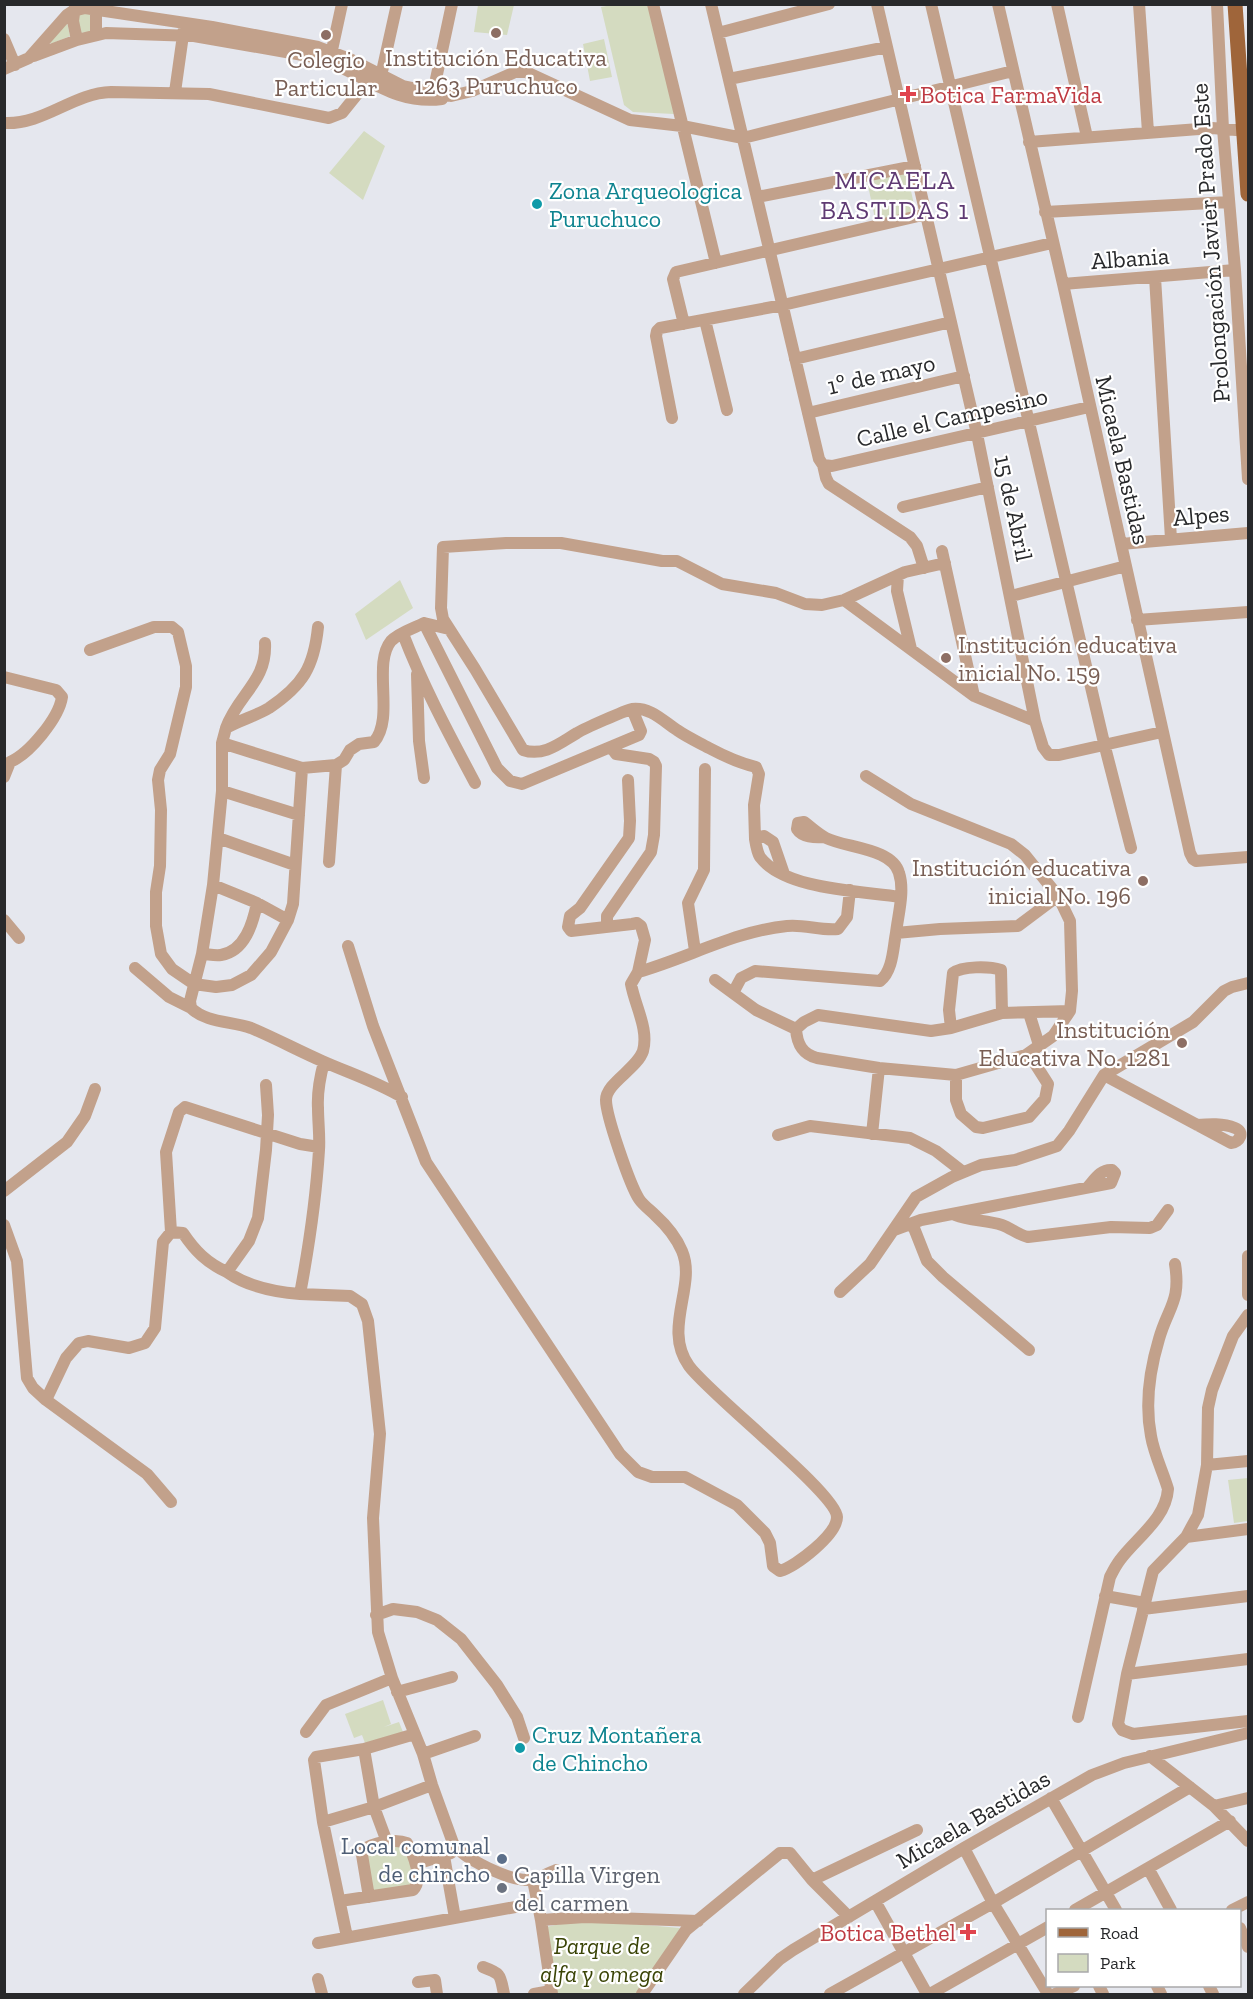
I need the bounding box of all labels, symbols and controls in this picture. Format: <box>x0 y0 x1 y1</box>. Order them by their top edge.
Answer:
marker: Institución Educativa 1263 Puruchuco <box>489 26 503 40</box>
marker: Colegio Particular <box>319 28 333 42</box>
place label: Institución Educativa 1263 Puruchuco <box>385 43 607 100</box>
place label: Colegio Particular <box>274 45 378 102</box>
place label: Botica FarmaVida <box>920 80 1103 109</box>
street label: Prolongación Javier Prado Este <box>1184 82 1236 404</box>
marker: Botica FarmaVida <box>901 87 915 101</box>
district label: MICAELA BASTIDAS 1 <box>820 164 970 226</box>
place label: Zona Arqueologica Puruchuco <box>549 176 742 233</box>
marker: Zona Arqueologica Puruchuco <box>530 197 544 211</box>
street label: Albania <box>1090 241 1171 275</box>
street label: 1º de mayo <box>824 348 938 400</box>
street label: Micaela Bastidas <box>1089 373 1157 547</box>
street label: Calle el Campesino <box>854 381 1050 453</box>
street label: 15 de Abril <box>989 452 1039 564</box>
street label: Alpes <box>1171 498 1231 532</box>
place label: Institución educativa inicial No. 159 <box>958 630 1177 687</box>
marker: Institución educativa inicial No. 159 <box>939 651 953 665</box>
place label: Institución educativa inicial No. 196 <box>912 853 1131 910</box>
marker: Institución educativa inicial No. 196 <box>1136 874 1150 888</box>
place label: Institución Educativa No. 1281 <box>978 1015 1170 1072</box>
marker: Institución Educativa No. 1281 <box>1175 1036 1189 1050</box>
place label: Cruz Montañera de Chincho <box>532 1720 702 1777</box>
marker: Cruz Montañera de Chincho <box>513 1741 527 1755</box>
street label: Micaela Bastidas <box>891 1763 1055 1875</box>
place label: Local comunal de chincho <box>341 1831 490 1888</box>
marker: Local comunal de chincho <box>495 1852 509 1866</box>
place label: Capilla Virgen del carmen <box>514 1860 660 1917</box>
marker: Capilla Virgen del carmen <box>495 1881 509 1895</box>
legend <box>1046 1909 1241 1987</box>
place label: Botica Bethel <box>820 1918 956 1947</box>
text: Road <box>1100 1922 1139 1944</box>
marker: Botica Bethel <box>961 1925 975 1939</box>
park label: Parque de alfa y omega <box>540 1931 664 1988</box>
text: Park <box>1100 1952 1136 1974</box>

